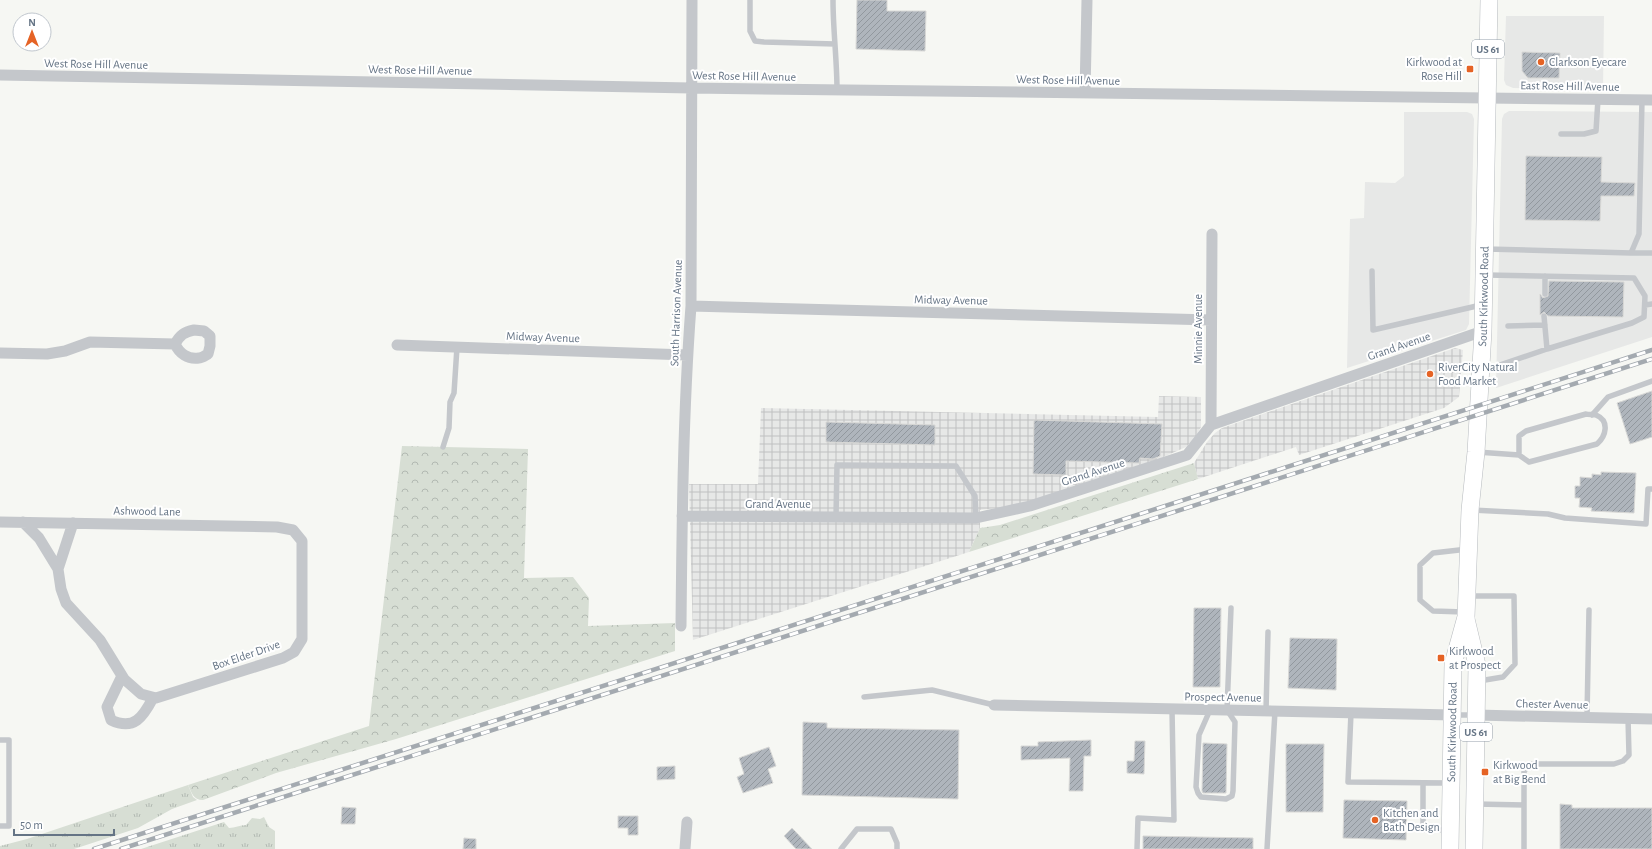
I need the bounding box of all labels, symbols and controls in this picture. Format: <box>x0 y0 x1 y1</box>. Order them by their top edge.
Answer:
north arrow <box>12 12 52 52</box>
text: N <box>28 17 36 28</box>
road number: US 61 <box>1472 40 1504 58</box>
place label: Kirkwood at Rose Hill <box>1406 56 1462 82</box>
place label: Clarkson Eyecare <box>1549 56 1627 69</box>
street label: West Rose Hill Avenue <box>44 57 148 71</box>
marker: Clarkson Eyecare <box>1536 57 1546 67</box>
street label: West Rose Hill Avenue <box>368 63 472 77</box>
marker: Kirkwood at Rose Hill <box>1465 64 1475 74</box>
street label: West Rose Hill Avenue <box>692 69 796 83</box>
street label: West Rose Hill Avenue <box>1016 73 1120 87</box>
street label: East Rose Hill Avenue <box>1520 79 1620 93</box>
street label: South Kirkwood Road <box>1476 246 1491 347</box>
street label: South Harrison Avenue <box>668 259 684 367</box>
street label: Midway Avenue <box>914 293 988 308</box>
street label: Minnie Avenue <box>1192 294 1204 364</box>
street label: Midway Avenue <box>506 330 580 345</box>
street label: Grand Avenue <box>1366 330 1432 362</box>
place label: RiverCity Natural Food Market <box>1438 361 1518 387</box>
marker: RiverCity Natural Food Market <box>1425 369 1435 379</box>
street label: Grand Avenue <box>1060 456 1126 488</box>
street label: Grand Avenue <box>745 498 811 510</box>
street label: Ashwood Lane <box>113 504 181 518</box>
street label: Box Elder Drive <box>211 638 281 672</box>
place label: Kirkwood at Prospect <box>1449 645 1501 671</box>
marker: Kirkwood at Prospect <box>1436 653 1446 663</box>
street label: South Kirkwood Road <box>1445 682 1459 782</box>
street label: Prospect Avenue <box>1184 690 1262 704</box>
street label: Chester Avenue <box>1516 697 1588 711</box>
road number: US 61 <box>1460 723 1492 741</box>
place label: Kirkwood at Big Bend <box>1493 759 1546 785</box>
marker: Kirkwood at Big Bend <box>1480 767 1490 777</box>
place label: Kitchen and Bath Design <box>1383 807 1440 833</box>
scale bar <box>14 811 114 837</box>
marker: Kitchen and Bath Design <box>1370 815 1380 825</box>
text: 50 m <box>20 819 43 831</box>

